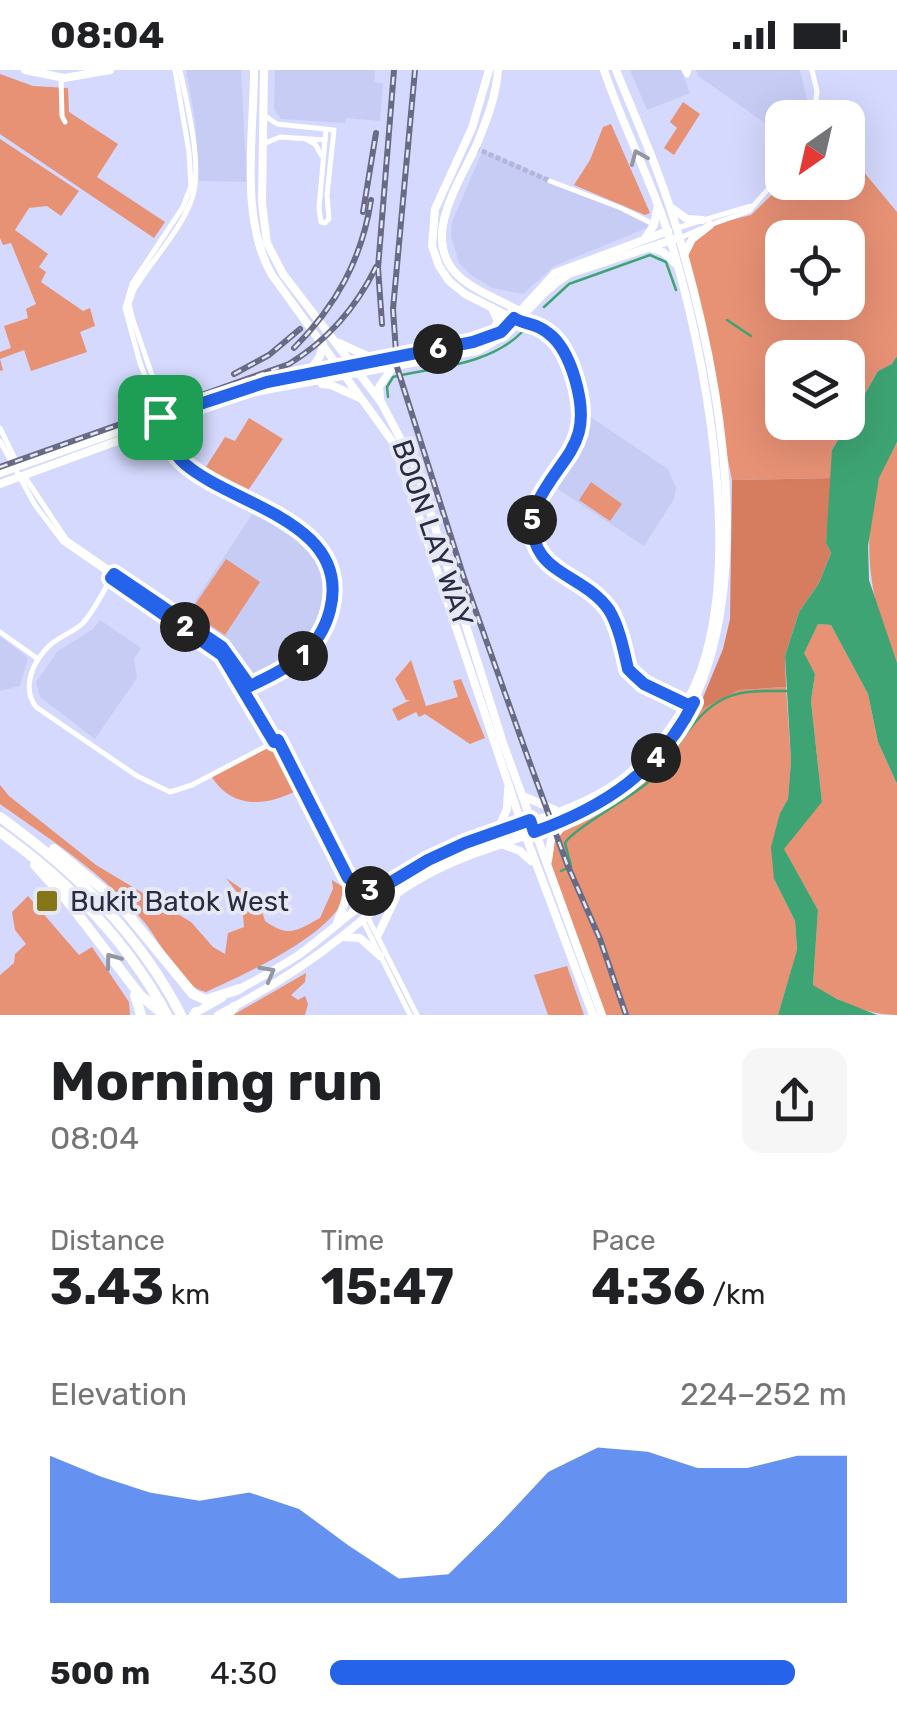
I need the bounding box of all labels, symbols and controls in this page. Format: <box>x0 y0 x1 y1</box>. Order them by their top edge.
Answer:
text: 08:04 <box>50 12 164 58</box>
north arrow <box>765 100 865 200</box>
map controls <box>765 100 865 440</box>
one-way arrow <box>629 149 649 167</box>
button: locate <box>765 220 865 320</box>
pin: 6 <box>413 324 463 374</box>
text: 6 <box>429 332 447 365</box>
button: layers <box>765 340 865 440</box>
pin <box>118 375 203 460</box>
icon: arrive <box>133 390 188 445</box>
street label: BOON LAY WAY <box>385 435 480 631</box>
pin: 5 <box>507 495 557 545</box>
text: 5 <box>523 503 541 536</box>
pin: 2 <box>160 602 210 652</box>
text: 2 <box>176 610 194 643</box>
pin: 1 <box>278 631 328 681</box>
text: 1 <box>296 639 310 672</box>
pin: 4 <box>631 733 681 783</box>
text: 4 <box>646 741 666 774</box>
pin: 3 <box>345 866 395 916</box>
text: 3 <box>361 874 379 907</box>
place label: Bukit Batok West <box>70 885 289 918</box>
marker: Bukit Batok West <box>34 888 60 914</box>
one-way arrow <box>107 953 124 971</box>
one-way arrow <box>257 966 275 985</box>
button: share <box>742 1048 847 1153</box>
text: Morning run <box>50 1049 383 1114</box>
text: 08:04 <box>50 1119 139 1157</box>
text: Distance <box>50 1224 165 1257</box>
text: Time <box>321 1224 384 1257</box>
text: Pace <box>591 1224 656 1257</box>
text: 3.43 <box>50 1257 164 1317</box>
text: 15:47 <box>321 1257 454 1317</box>
text: 4:36 <box>591 1257 706 1317</box>
text: km <box>164 1278 210 1311</box>
text: /km <box>706 1278 765 1311</box>
text: Elevation <box>50 1375 187 1413</box>
text: 224–252 m <box>680 1375 847 1413</box>
text: 500 m <box>50 1654 150 1692</box>
text: 4:30 <box>210 1654 278 1692</box>

